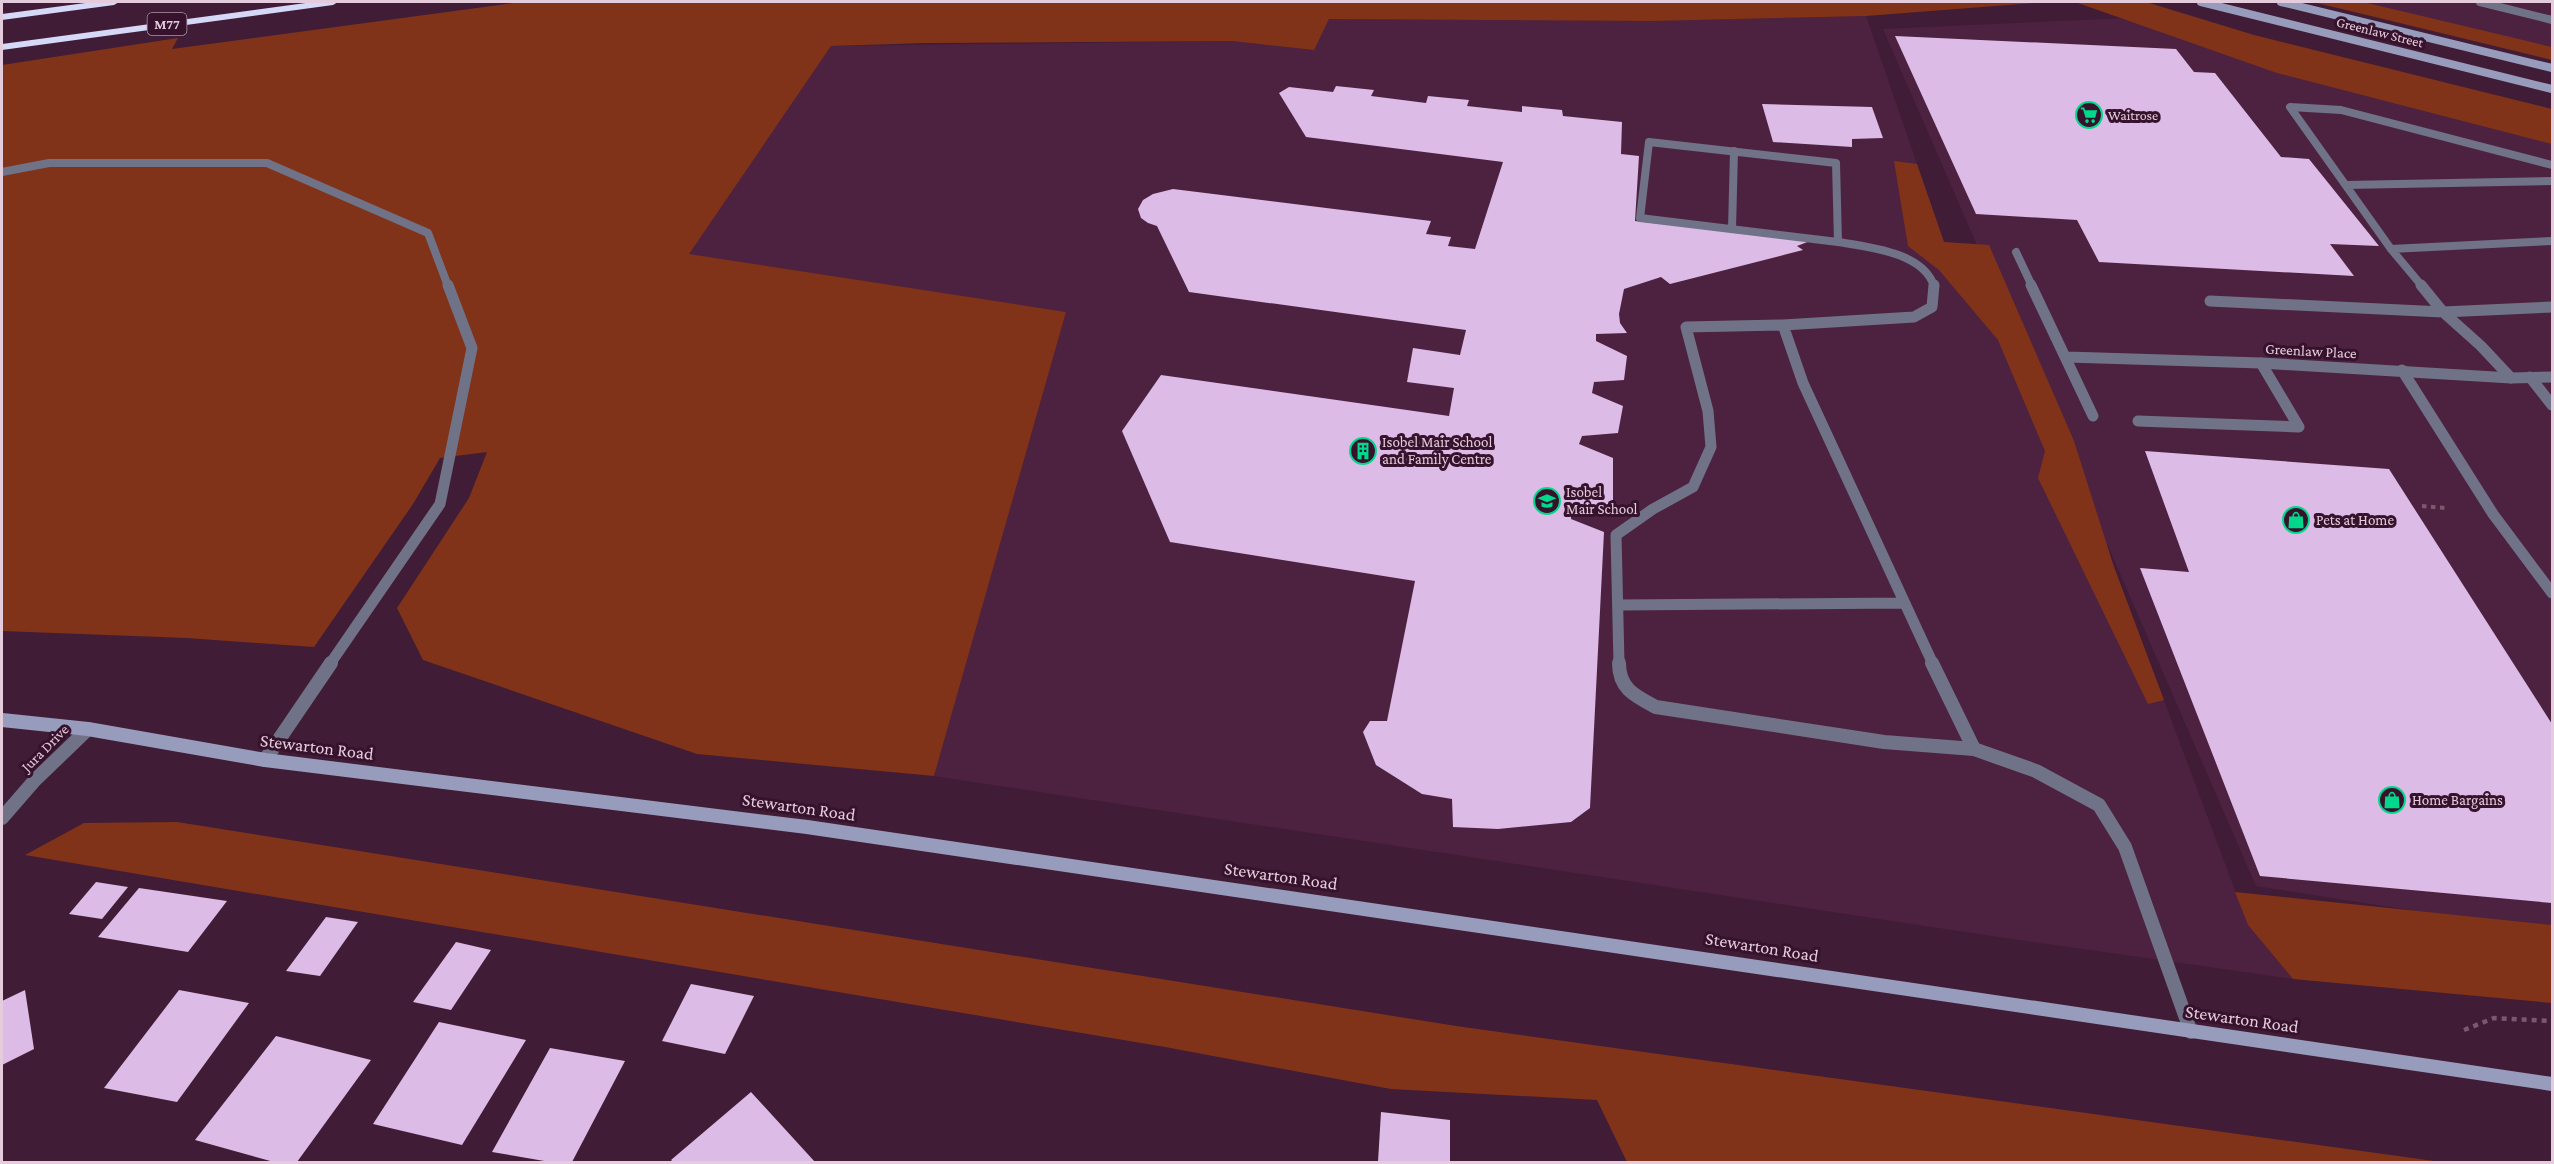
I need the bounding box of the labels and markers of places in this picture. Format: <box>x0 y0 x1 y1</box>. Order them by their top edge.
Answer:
supermarket icon: Waitrose <box>2074 100 2104 130</box>
place label: Waitrose <box>2108 107 2158 123</box>
place label: Isobel Mair School and Family Centre <box>1382 434 1492 468</box>
building icon: Isobel Mair School and Family Centre <box>1348 436 1378 466</box>
place label: Isobel Mair School <box>1566 484 1638 517</box>
school or university icon: Isobel Mair School <box>1532 486 1562 516</box>
shop icon: Pets at Home <box>2281 505 2311 535</box>
place label: Pets at Home <box>2316 512 2394 528</box>
shop icon: Home Bargains <box>2377 785 2407 815</box>
place label: Home Bargains <box>2412 792 2503 809</box>

